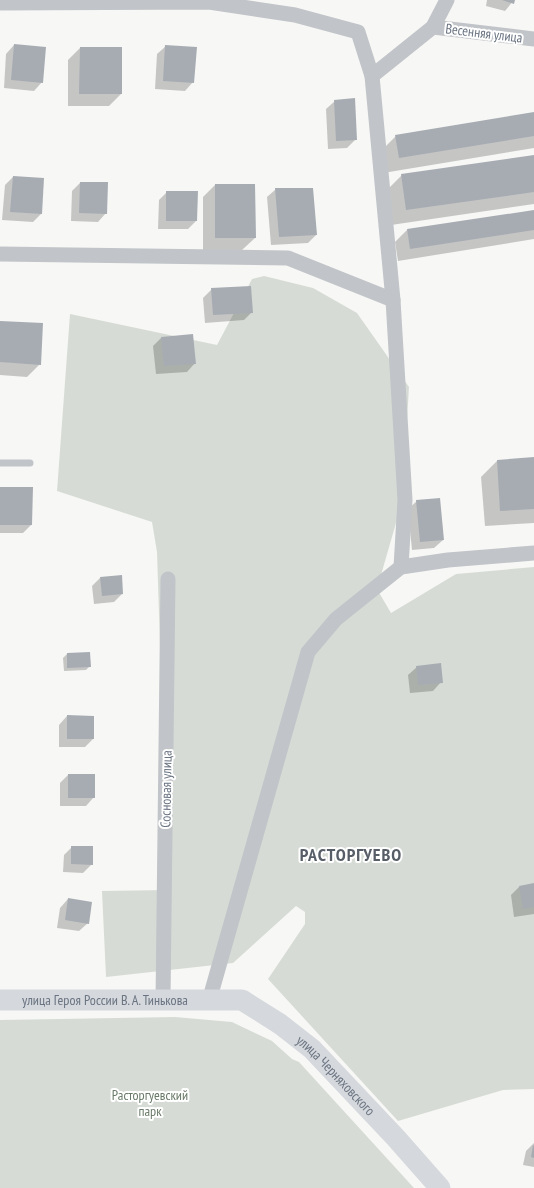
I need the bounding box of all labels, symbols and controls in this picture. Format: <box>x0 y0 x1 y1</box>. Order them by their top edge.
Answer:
street label: Весенняя улица <box>444 19 524 47</box>
street label: Сосновая улица <box>156 750 176 828</box>
district label: РАСТОРГУЕВО <box>300 843 402 866</box>
street label: улица Героя России В. А. Тинькова <box>22 991 188 1009</box>
street label: улица Черняховского <box>293 1031 379 1119</box>
park label: Расторгуевский парк <box>112 1086 188 1120</box>

